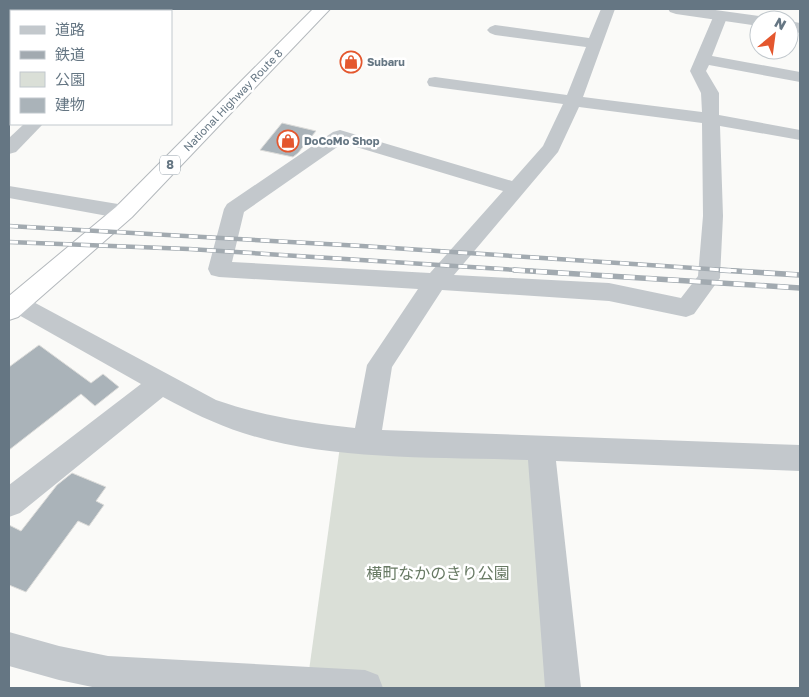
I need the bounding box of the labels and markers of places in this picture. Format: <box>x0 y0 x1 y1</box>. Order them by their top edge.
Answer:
shop icon: Subaru <box>339 50 363 74</box>
place label: Subaru <box>367 55 405 68</box>
shop icon: DoCoMo Shop <box>276 129 300 153</box>
place label: DoCoMo Shop <box>304 134 380 147</box>

